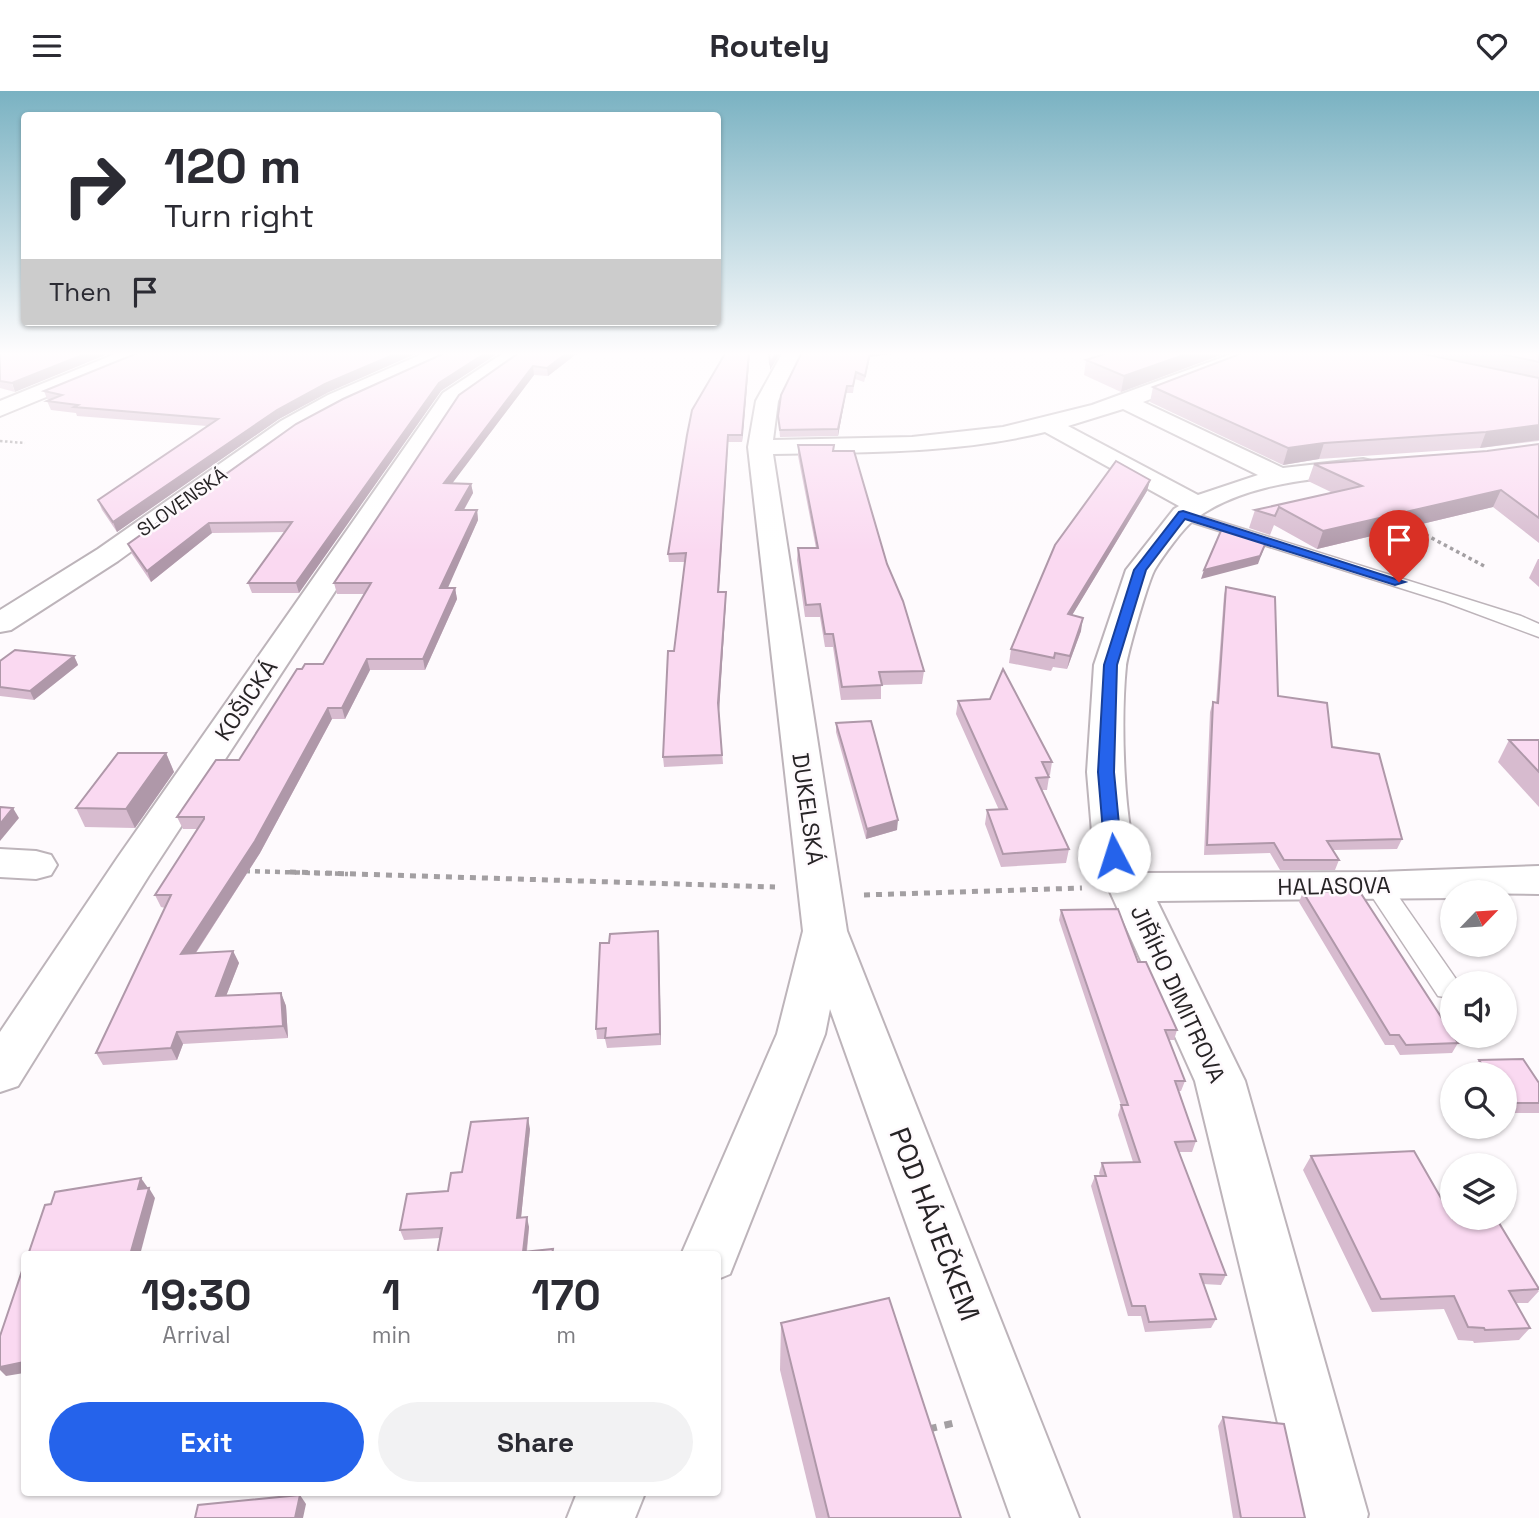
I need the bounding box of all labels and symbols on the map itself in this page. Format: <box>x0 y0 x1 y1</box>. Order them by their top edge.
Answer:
street label: SLOVENSKÁ <box>132 462 232 542</box>
pin <box>1369 510 1429 582</box>
street label: KOŠICKÁ <box>208 654 284 746</box>
street label: DUKELSKÁ <box>785 751 831 867</box>
position arrow <box>1077 819 1151 893</box>
street label: HALASOVA <box>1277 870 1391 902</box>
north arrow <box>1440 880 1517 957</box>
street label: JIŘÍHO DIMITROVA <box>1124 900 1232 1088</box>
street label: POD HÁJEČKEM <box>882 1122 988 1326</box>

